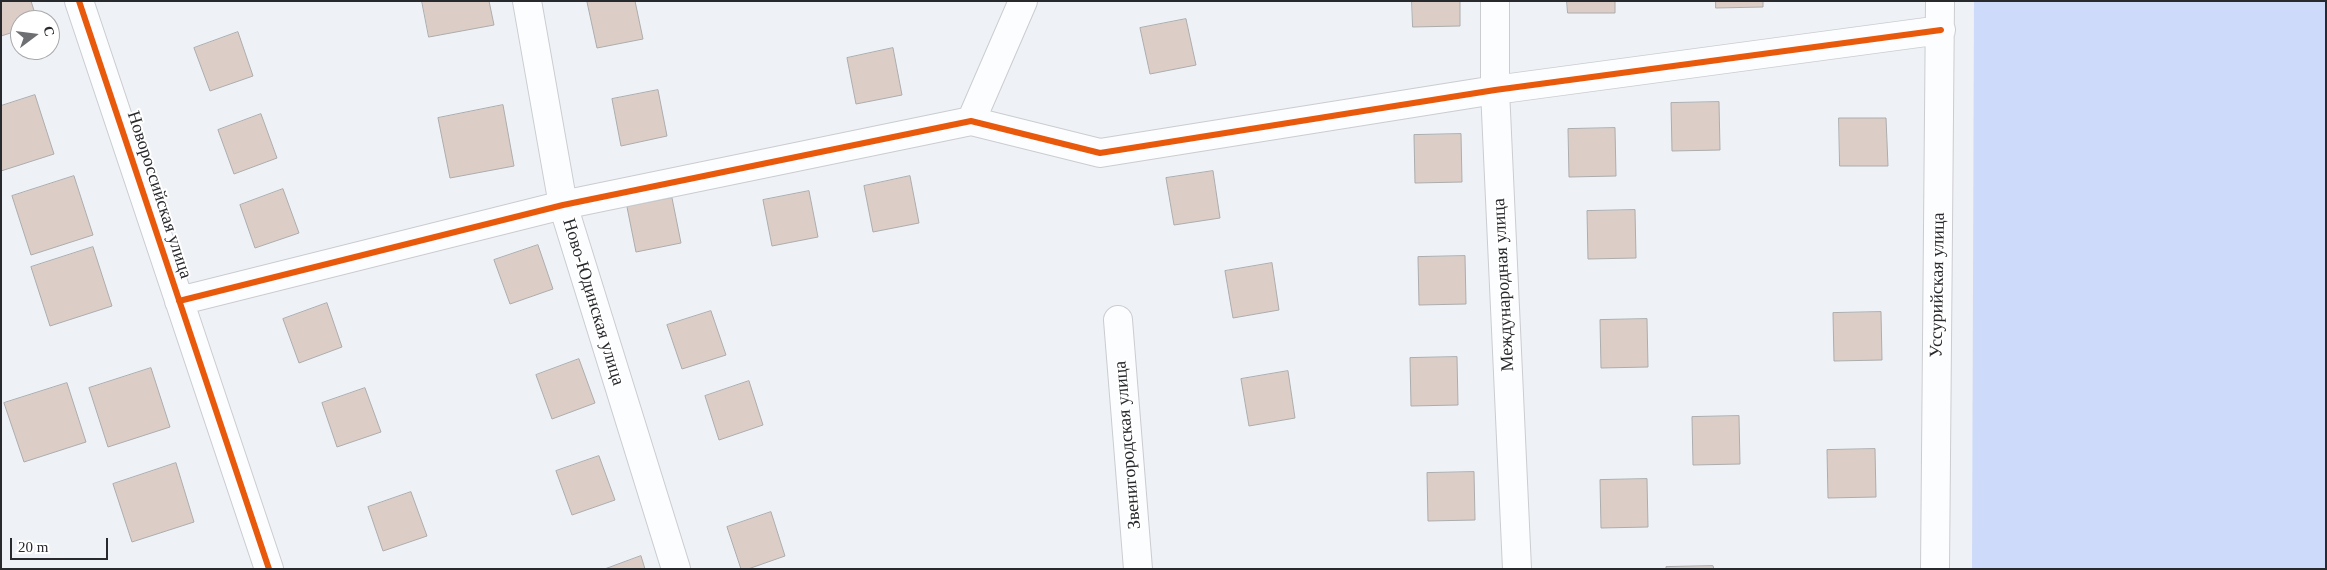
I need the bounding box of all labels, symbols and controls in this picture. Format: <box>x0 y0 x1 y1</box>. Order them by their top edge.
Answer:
north arrow <box>10 10 60 60</box>
text: С <box>40 24 58 38</box>
street label: Новороссийская улица <box>122 109 196 281</box>
street label: Международная улица <box>1489 198 1519 372</box>
street label: Уссурийская улица <box>1926 212 1950 358</box>
street label: Ново-Юдинская улица <box>557 216 629 388</box>
street label: Звенигородская улица <box>1110 360 1146 530</box>
scale bar <box>12 528 110 560</box>
text: 20 m <box>18 539 48 555</box>

